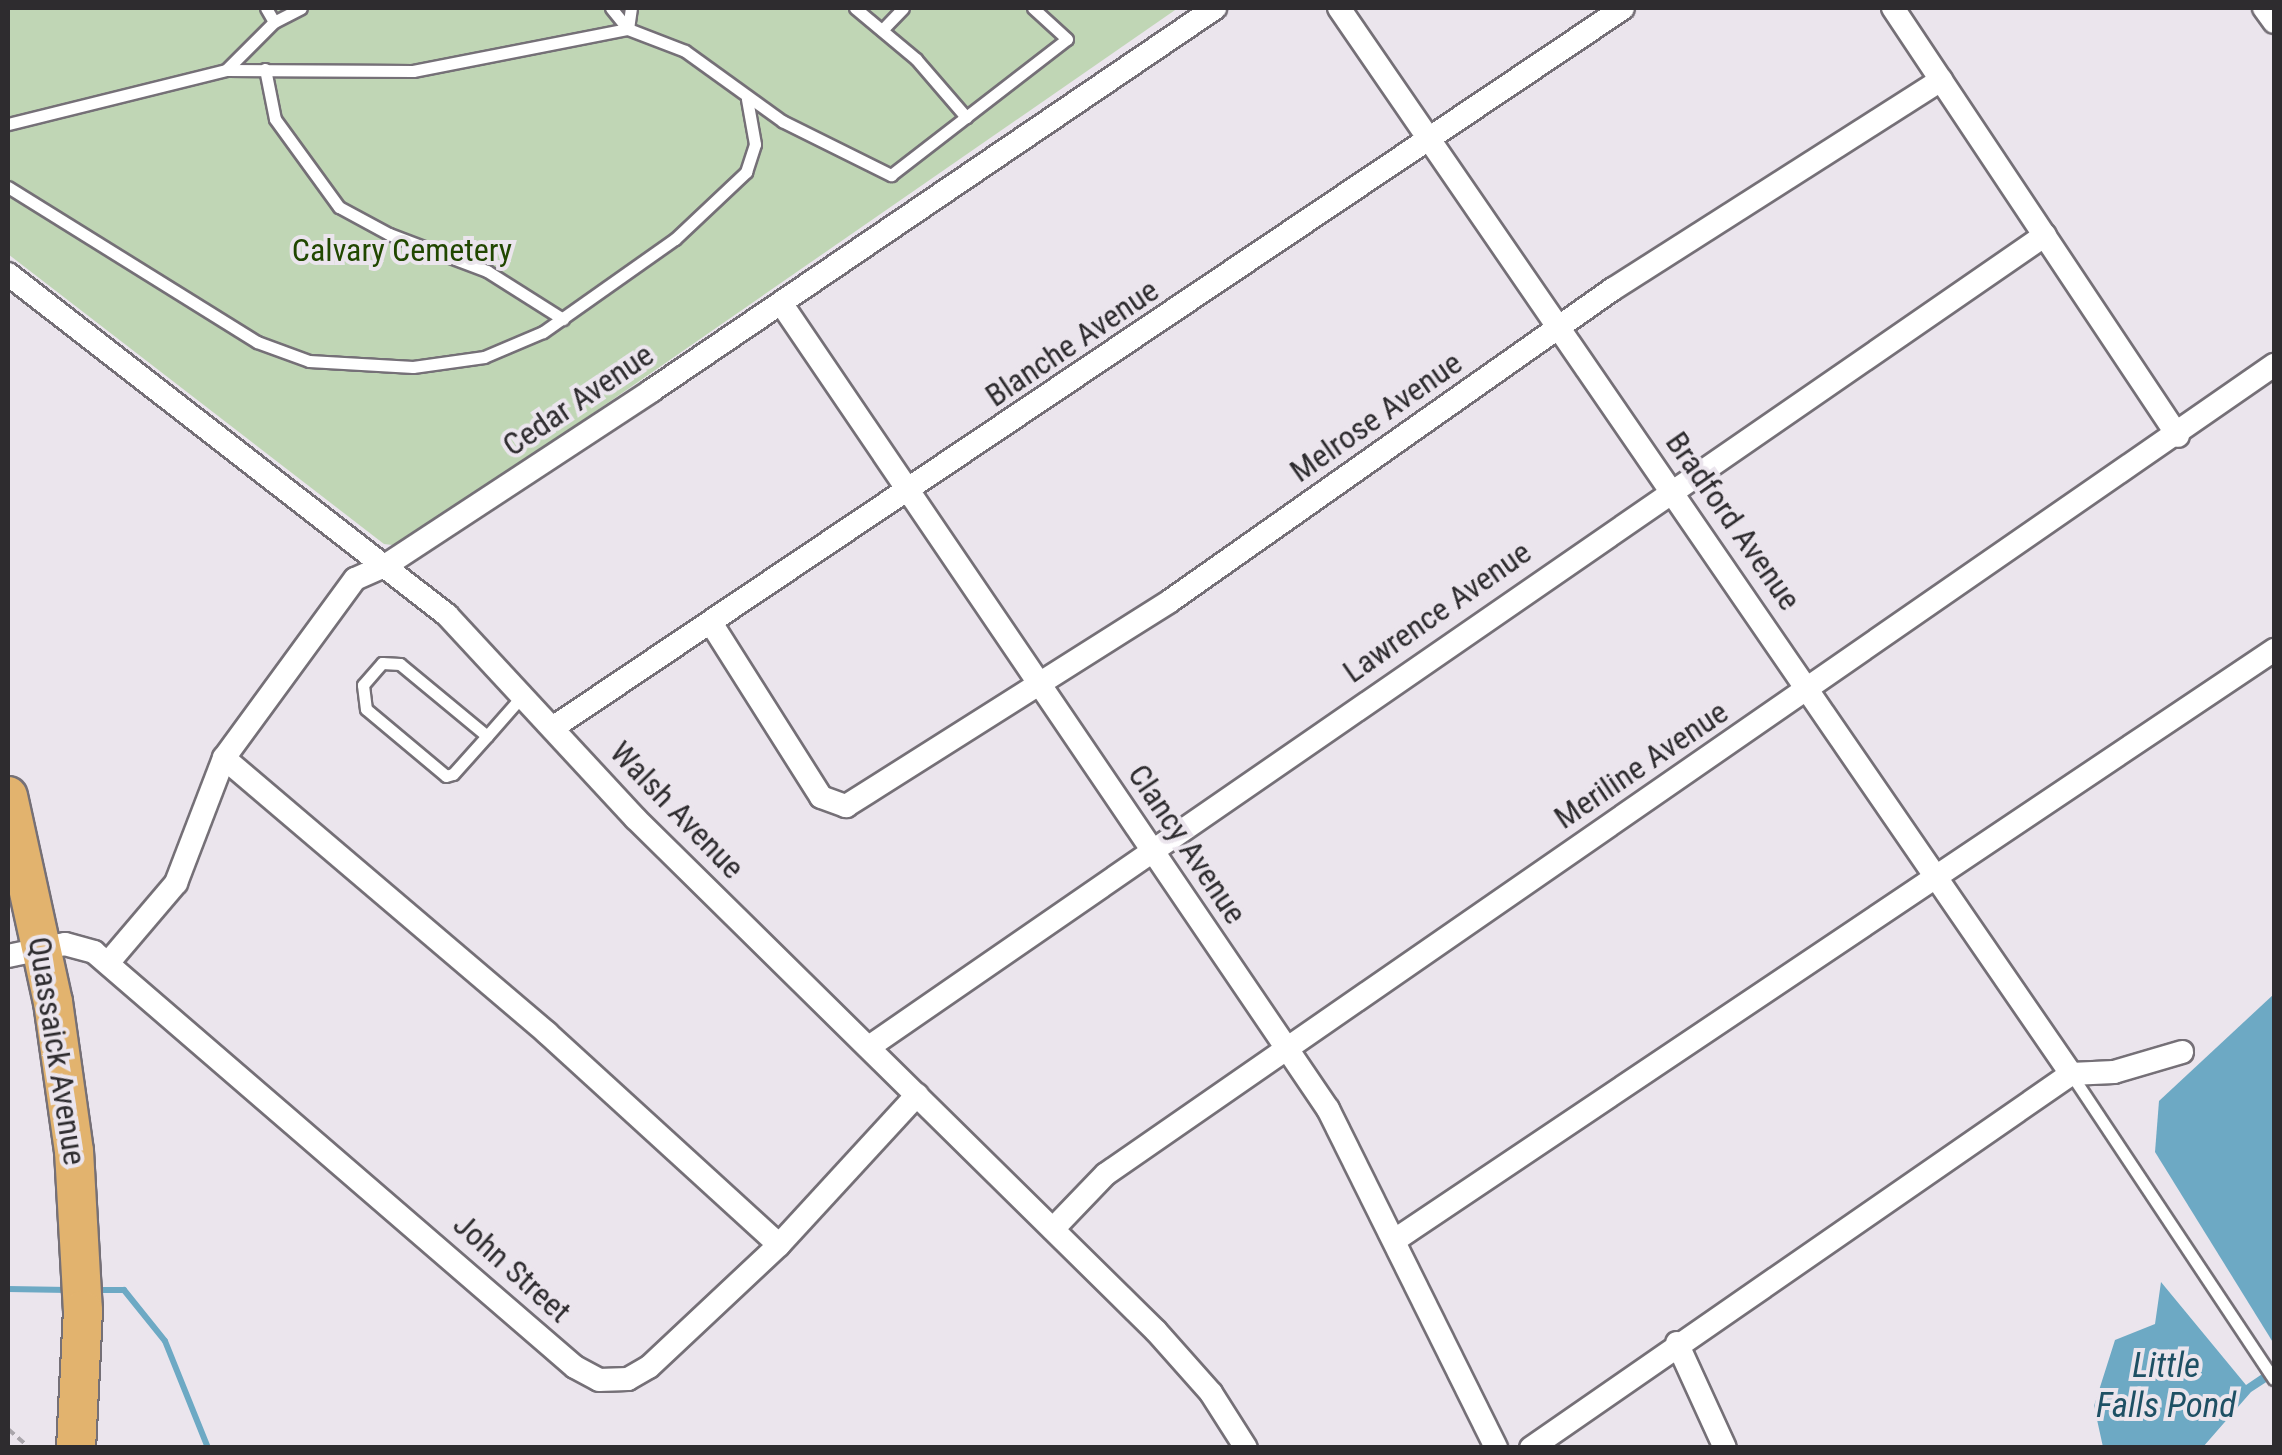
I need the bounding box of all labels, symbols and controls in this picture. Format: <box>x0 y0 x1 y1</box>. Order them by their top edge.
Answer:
park label: Calvary Cemetery <box>292 231 512 269</box>
street label: Blanche Avenue <box>978 271 1166 415</box>
street label: Cedar Avenue <box>495 336 661 464</box>
street label: Melrose Avenue <box>1283 344 1469 490</box>
street label: Bradford Avenue <box>1657 424 1809 618</box>
street label: Lawrence Avenue <box>1336 533 1538 691</box>
street label: Meriline Avenue <box>1547 693 1735 837</box>
street label: Walsh Avenue <box>602 733 752 887</box>
street label: Clancy Avenue <box>1120 757 1254 931</box>
street label: Quassaick Avenue <box>20 934 94 1168</box>
street label: John Street <box>445 1205 579 1331</box>
water label: Little Falls Pond <box>2096 1345 2236 1427</box>

